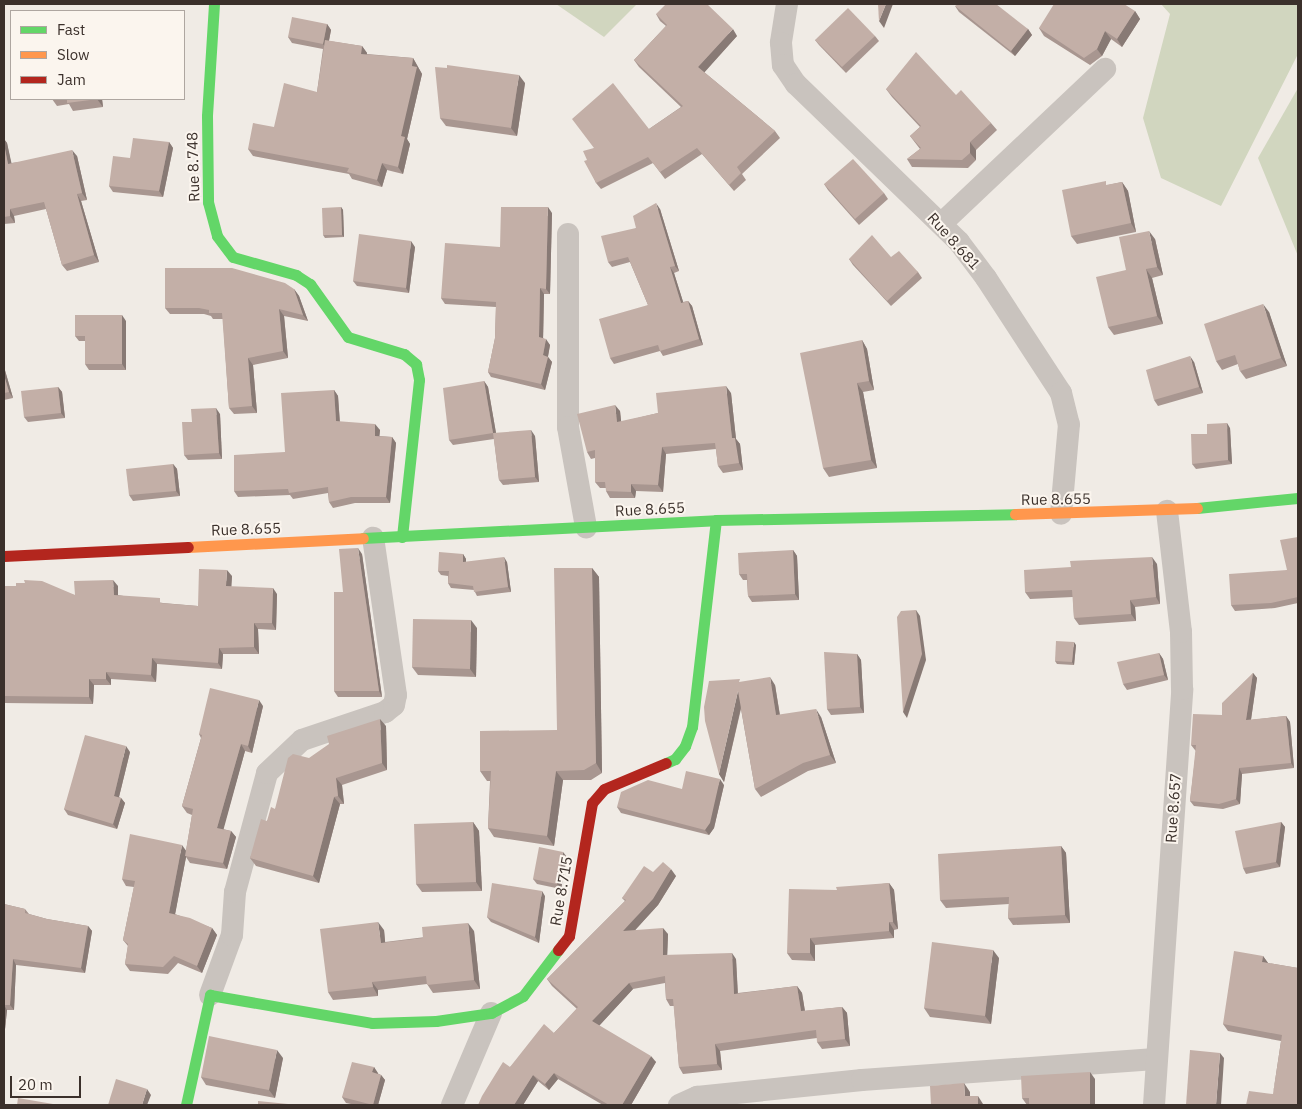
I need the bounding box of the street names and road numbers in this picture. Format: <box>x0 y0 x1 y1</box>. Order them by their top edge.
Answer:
street label: Rue 8.748 <box>183 132 203 202</box>
street label: Rue 8.681 <box>924 209 984 273</box>
street label: Rue 8.655 <box>1021 489 1091 509</box>
street label: Rue 8.655 <box>615 498 685 520</box>
street label: Rue 8.655 <box>211 519 281 539</box>
street label: Rue 8.657 <box>1162 772 1184 844</box>
street label: Rue 8.715 <box>546 855 576 927</box>

